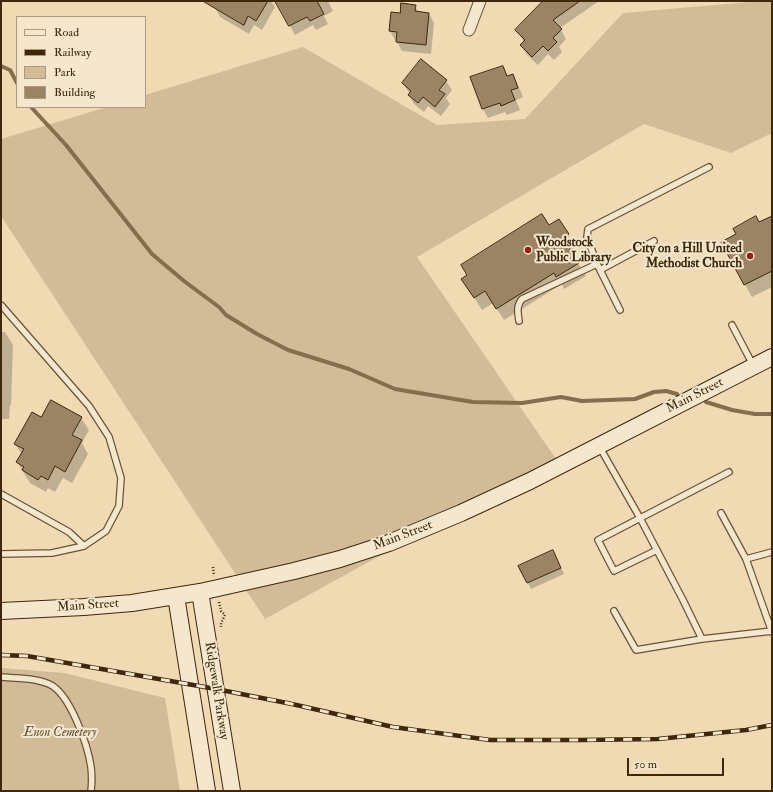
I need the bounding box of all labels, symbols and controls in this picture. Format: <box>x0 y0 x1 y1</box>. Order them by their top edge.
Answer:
legend <box>16 16 146 108</box>
text: Road <box>54 25 79 40</box>
text: Railway <box>54 45 91 60</box>
text: Park <box>54 65 76 80</box>
text: Building <box>54 85 95 100</box>
place label: Woodstock Public Library <box>536 235 611 266</box>
place label: City on a Hill United Methodist Church <box>633 241 742 272</box>
marker: Woodstock Public Library <box>523 245 533 255</box>
marker: City on a Hill United Methodist Church <box>745 251 755 261</box>
street label: Main Street <box>664 375 726 417</box>
street label: Main Street <box>371 518 435 554</box>
street label: Main Street <box>56 596 120 616</box>
street label: Ridgewalk Parkway <box>201 641 231 741</box>
park label: Enon Cemetery <box>23 725 97 741</box>
scale bar <box>629 750 726 776</box>
text: 50 m <box>634 757 657 772</box>

